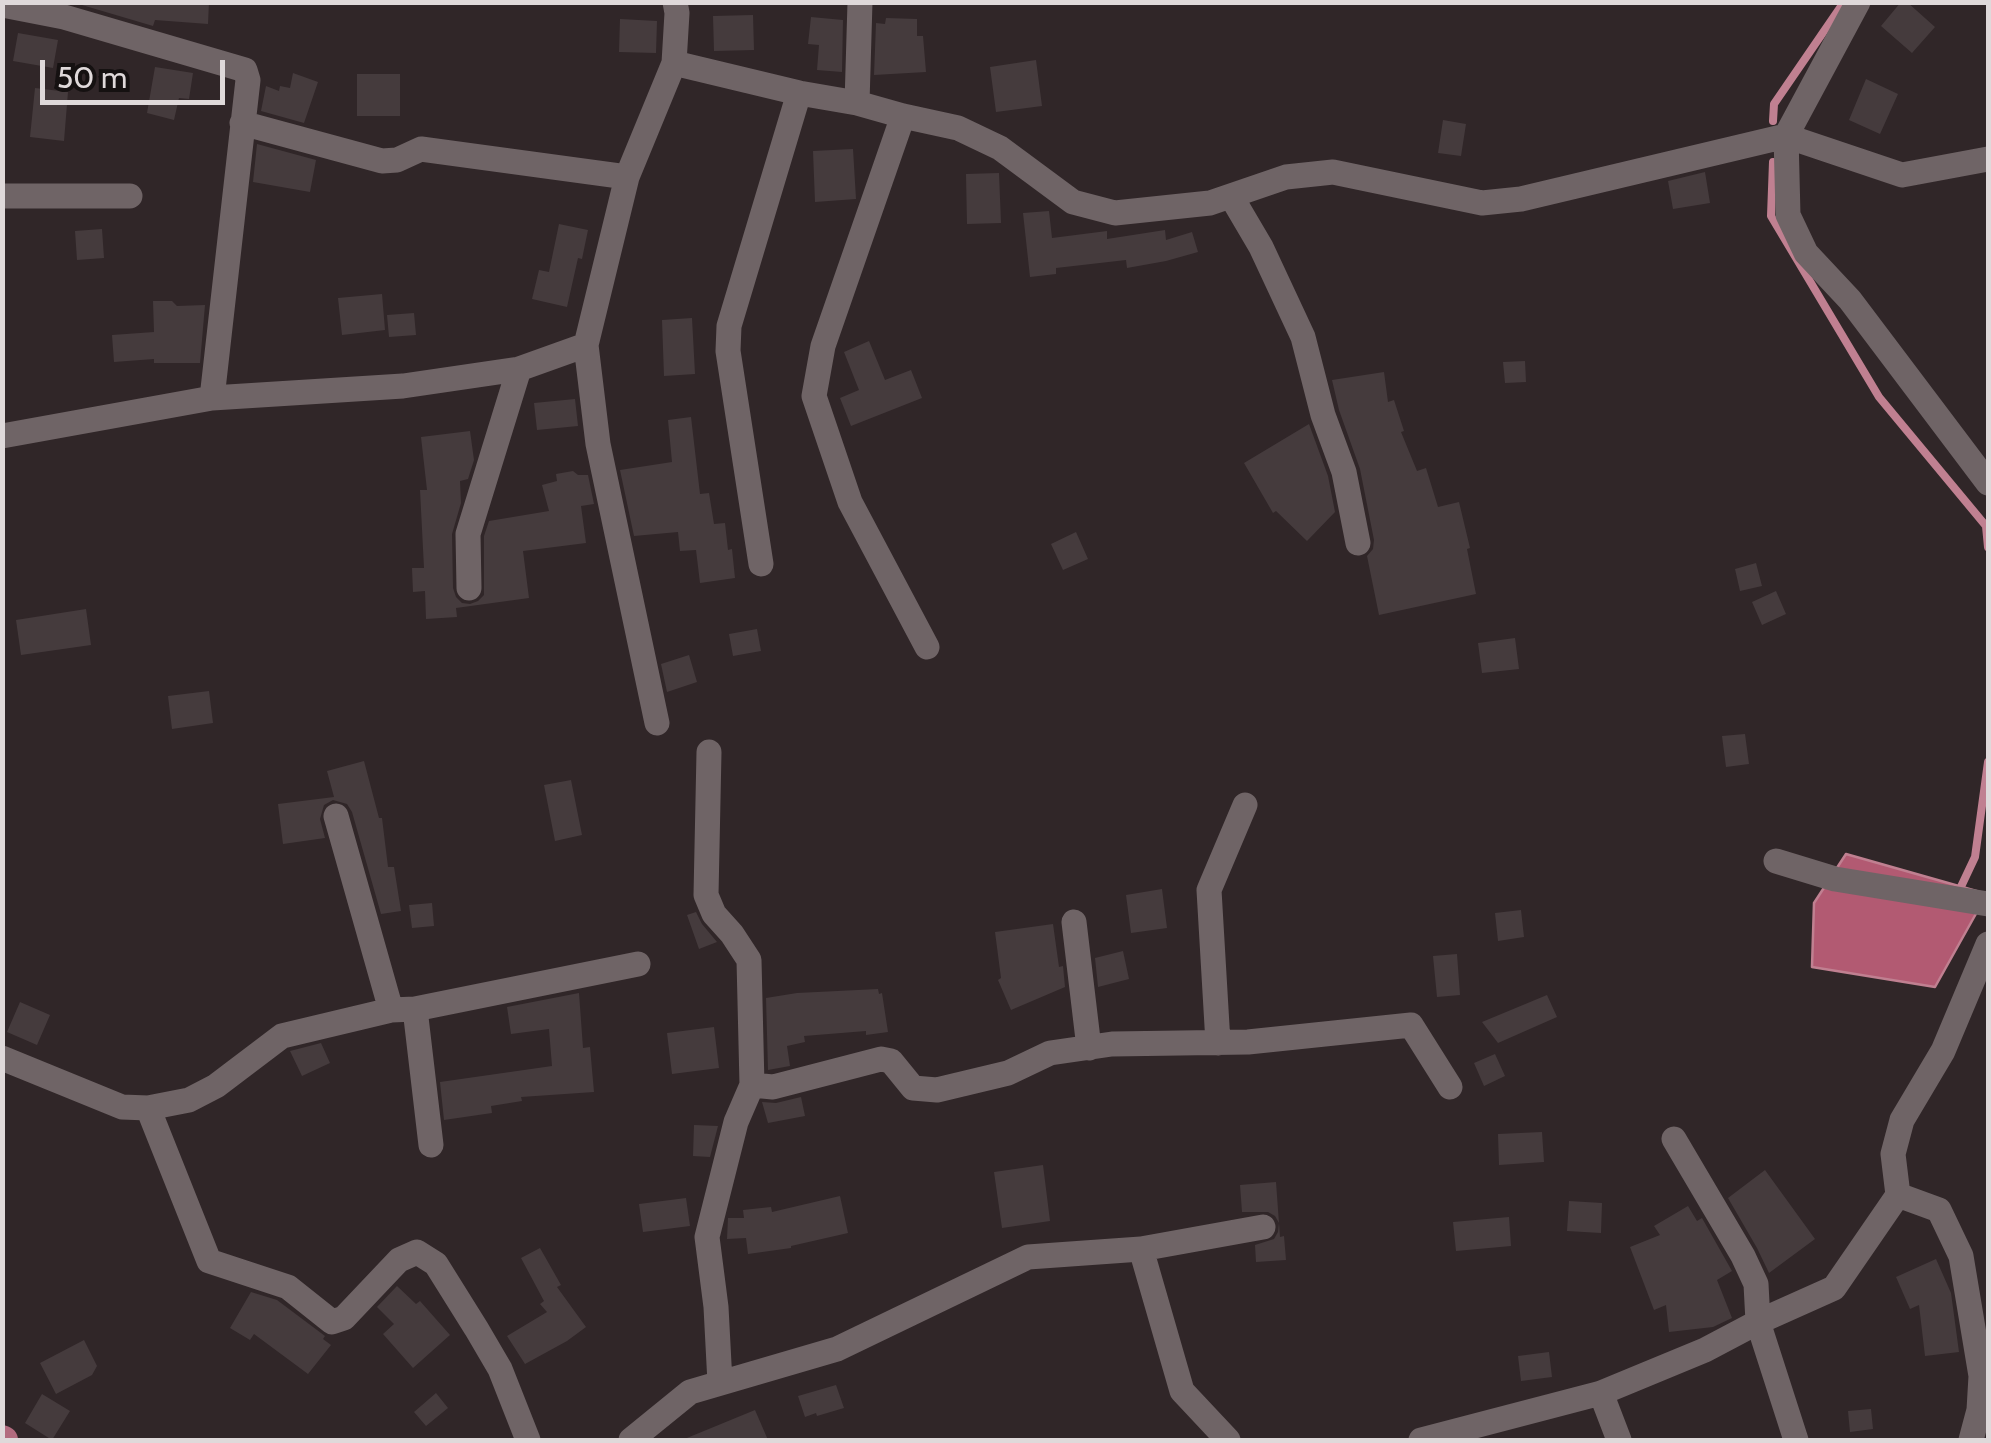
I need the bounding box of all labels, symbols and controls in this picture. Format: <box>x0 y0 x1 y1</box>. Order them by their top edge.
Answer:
scale bar <box>45 40 230 102</box>
text: 50 m <box>57 59 127 96</box>

